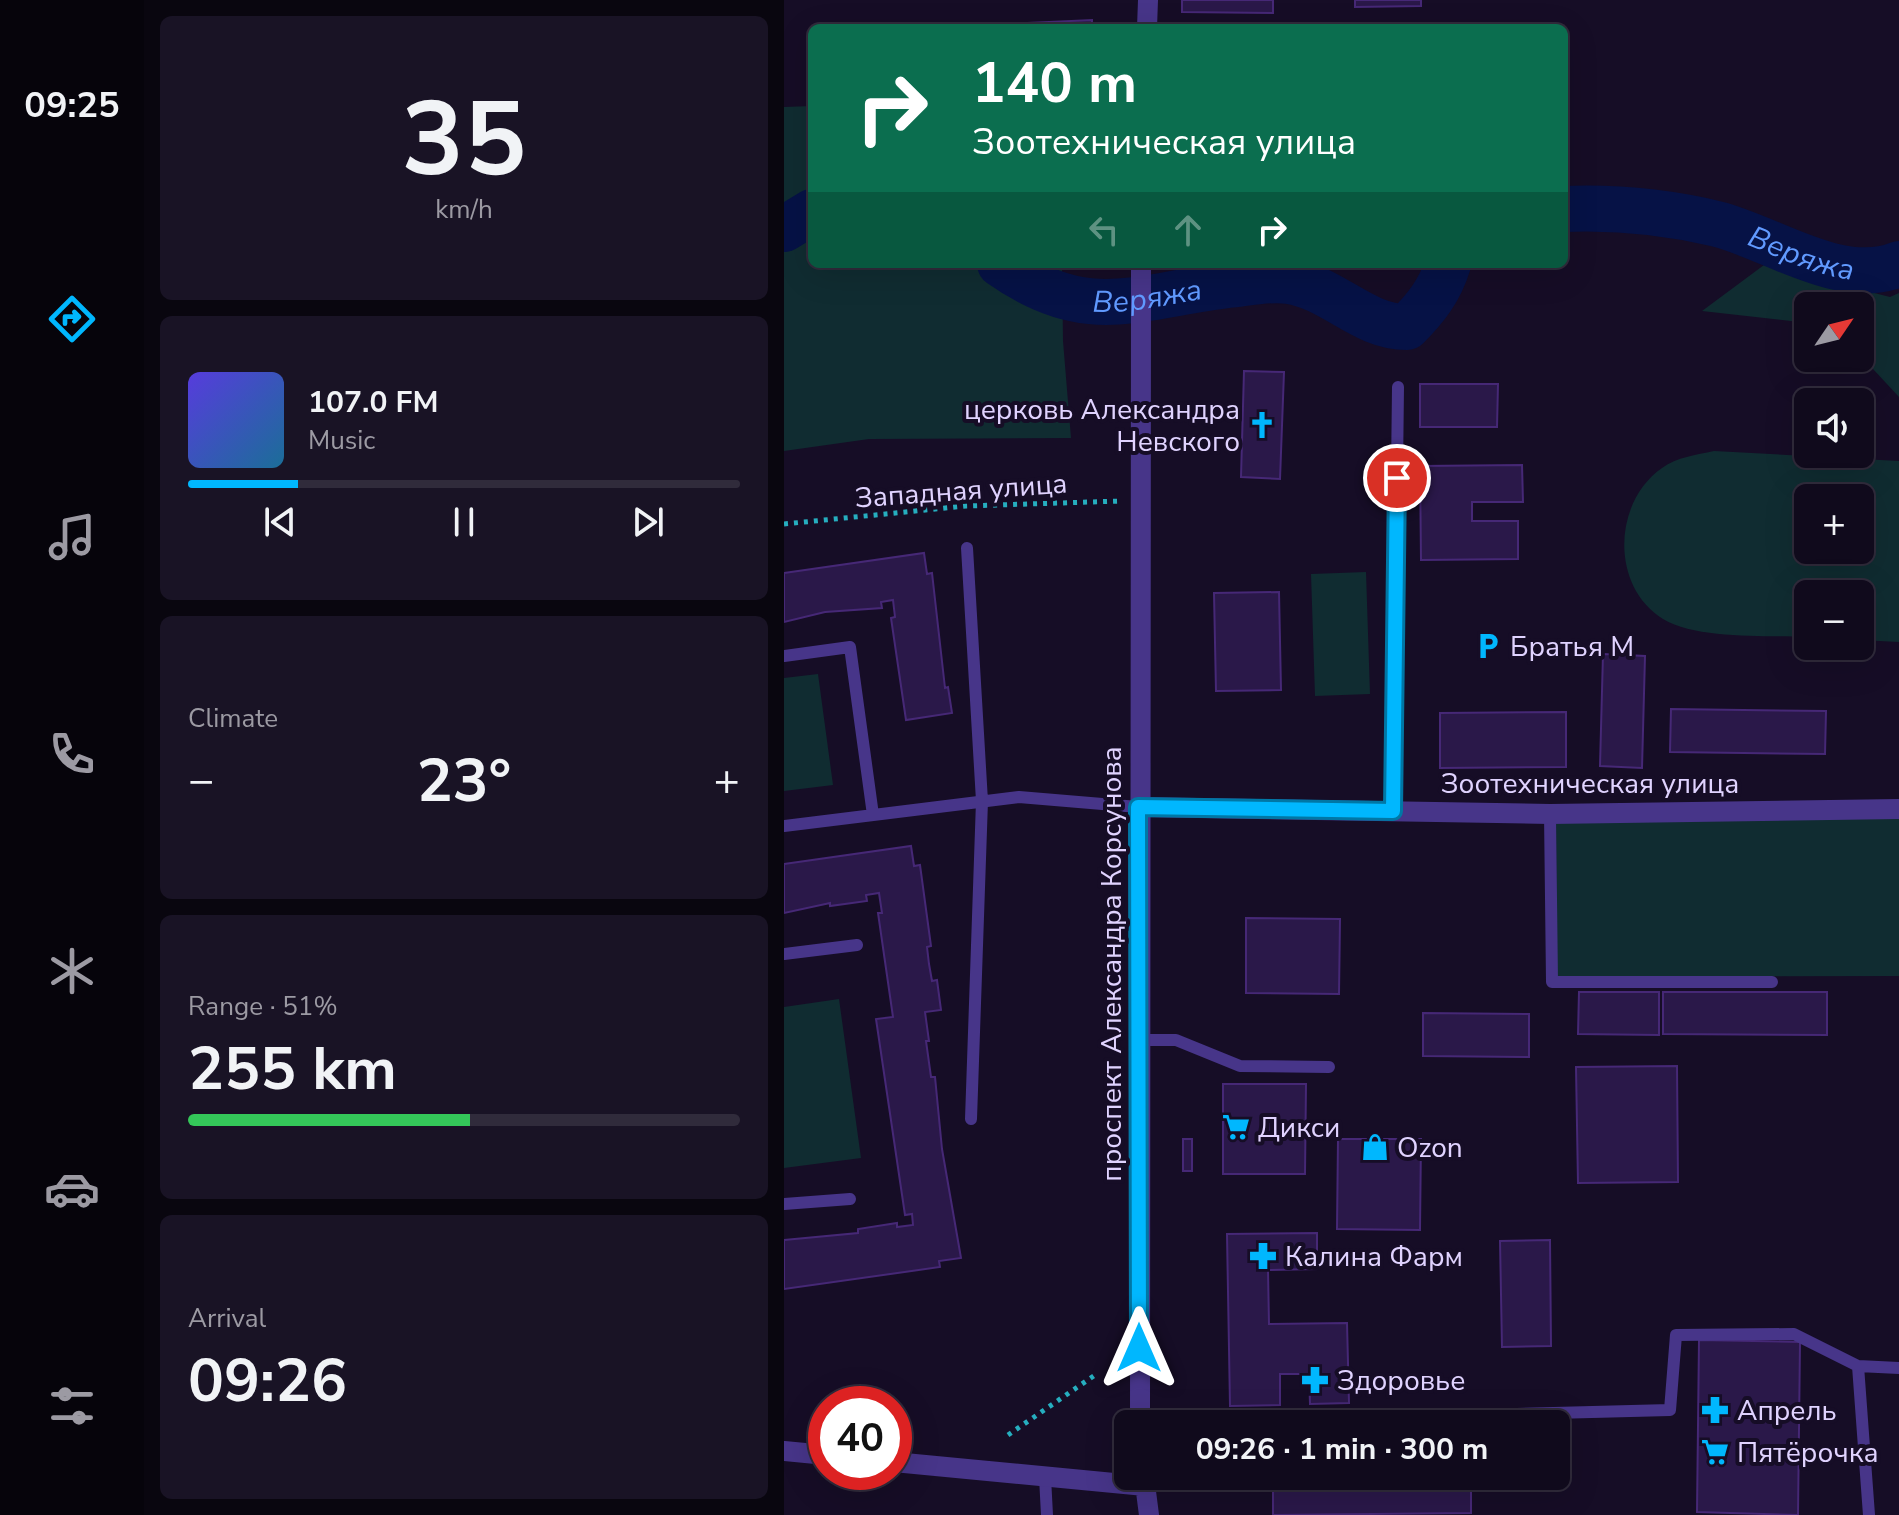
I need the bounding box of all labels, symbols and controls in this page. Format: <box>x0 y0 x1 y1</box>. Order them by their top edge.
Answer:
text: 140 m <box>972 45 1137 122</box>
icon: right <box>840 56 944 160</box>
text: 35 <box>402 69 526 211</box>
text: 09:25 <box>24 81 120 130</box>
text: Зоотехническая улица <box>972 118 1356 167</box>
text: km/h <box>435 192 493 227</box>
icon: left <box>1082 208 1126 252</box>
icon: ahead <box>1166 208 1210 252</box>
icon: right <box>1250 208 1294 252</box>
water label: Веряжа <box>1742 217 1857 291</box>
water label: Веряжа <box>1092 269 1205 323</box>
icon: directions <box>44 291 100 347</box>
north arrow <box>1794 292 1874 372</box>
map controls <box>1794 292 1874 660</box>
text: 107.0 FM <box>308 382 438 423</box>
button: sound <box>1794 388 1874 468</box>
place label: церковь Александра Невского <box>964 391 1240 461</box>
church icon: церковь Александра Невского <box>1247 410 1277 440</box>
text: Music <box>308 423 375 458</box>
pin <box>1363 444 1431 512</box>
icon: arrive <box>1375 456 1419 500</box>
street label: Западная улица <box>854 465 1069 517</box>
button: + <box>1794 484 1874 564</box>
icon: previous <box>258 500 302 544</box>
icon: pause <box>442 500 486 544</box>
icon: next <box>626 500 670 544</box>
icon: music <box>44 509 100 565</box>
button: − <box>1794 580 1874 660</box>
place label: Братья М <box>1510 628 1634 666</box>
parking icon: Братья М <box>1473 631 1503 661</box>
text: Climate <box>188 701 278 736</box>
icon: phone <box>44 726 100 782</box>
text: 23° <box>417 740 511 822</box>
street label: проспект Александра Корсунова <box>1093 746 1131 1182</box>
text: − <box>188 751 214 811</box>
text: + <box>714 751 740 811</box>
street label: Зоотехническая улица <box>1441 765 1739 803</box>
icon: climate <box>44 943 100 999</box>
text: Range · 51% <box>188 989 338 1024</box>
text: 255 km <box>188 1028 397 1110</box>
place label: Дикси <box>1258 1109 1340 1147</box>
supermarket icon: Дикси <box>1221 1112 1251 1142</box>
place label: Ozon <box>1397 1129 1463 1167</box>
shop icon: Ozon <box>1360 1132 1390 1162</box>
icon: car <box>44 1161 100 1217</box>
place label: Калина Фарм <box>1285 1238 1463 1276</box>
pharmacy icon: Калина Фарм <box>1248 1241 1278 1271</box>
text: Arrival <box>188 1301 266 1336</box>
position arrow <box>1097 1306 1181 1390</box>
text: 09:26 <box>188 1340 347 1422</box>
place label: Здоровье <box>1337 1362 1465 1400</box>
pharmacy icon: Здоровье <box>1300 1365 1330 1395</box>
icon: filters <box>44 1378 100 1434</box>
speed limit sign: 40 <box>808 1386 912 1490</box>
place label: Апрель <box>1737 1392 1837 1430</box>
pharmacy icon: Апрель <box>1700 1395 1730 1425</box>
text: 09:26 · 1 min · 300 m <box>1196 1429 1488 1470</box>
place label: Пятёрочка <box>1737 1434 1879 1472</box>
supermarket icon: Пятёрочка <box>1700 1437 1730 1467</box>

